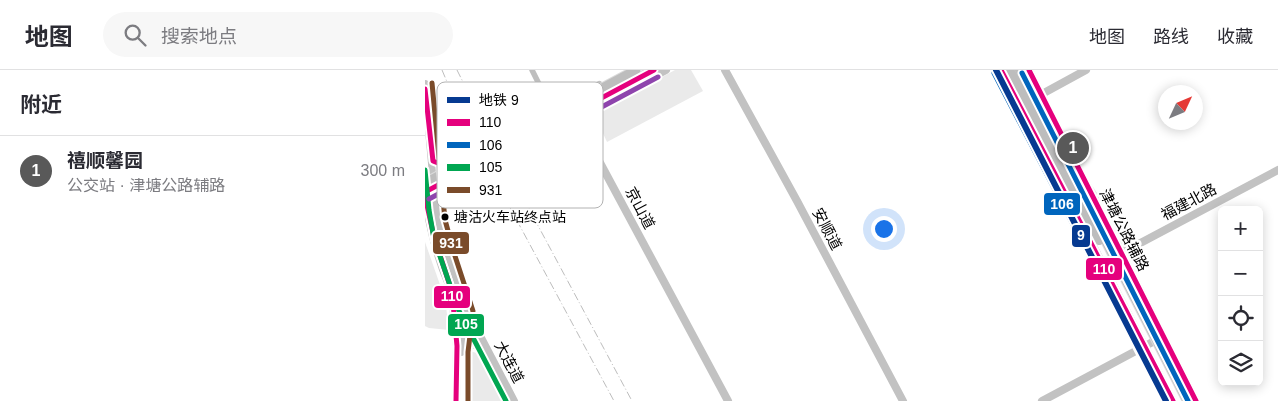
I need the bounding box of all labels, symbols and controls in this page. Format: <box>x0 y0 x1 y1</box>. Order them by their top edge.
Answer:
search box <box>103 12 453 57</box>
icon: search <box>121 21 149 49</box>
text: 地图 <box>25 23 73 50</box>
text: 搜索地点 <box>161 26 237 47</box>
text: 地图 <box>1089 27 1125 47</box>
text: 路线 <box>1153 27 1189 47</box>
text: 收藏 <box>1217 27 1253 47</box>
legend <box>437 82 603 208</box>
north arrow <box>1158 85 1203 130</box>
text: 地铁 9 <box>479 92 519 108</box>
text: 附近 <box>20 93 62 116</box>
text: 110 <box>479 114 502 130</box>
pin: 1 <box>1057 129 1089 167</box>
text: 106 <box>479 137 503 153</box>
text: 禧顺馨园 <box>67 150 143 171</box>
text: 105 <box>479 159 503 175</box>
text: 1 <box>32 162 40 179</box>
text: 300 m <box>361 162 405 179</box>
text: 公交站 · 津塘公路辅路 <box>67 177 225 194</box>
street label: 福建北路 <box>1158 180 1219 223</box>
text: 931 <box>479 182 503 198</box>
street label: 京山道 <box>622 184 659 232</box>
street label: 津塘公路辅路 <box>1096 186 1152 274</box>
line badge: 106 <box>1043 192 1081 216</box>
text: 106 <box>1050 196 1074 212</box>
street label: 安顺道 <box>809 205 846 253</box>
map controls <box>1218 206 1263 386</box>
button: + <box>1218 206 1263 251</box>
place label: 塘沽火车站终点站 <box>454 209 566 225</box>
marker: 塘沽火车站终点站 <box>440 212 450 222</box>
your location <box>871 216 897 242</box>
line badge: 9 <box>1071 224 1091 248</box>
text: 9 <box>1077 227 1085 243</box>
line badge: 931 <box>432 231 470 255</box>
text: 931 <box>439 235 463 251</box>
button: − <box>1218 251 1263 296</box>
line badge: 110 <box>1085 257 1123 281</box>
text: 110 <box>1093 261 1116 277</box>
line badge: 110 <box>433 285 471 309</box>
text: 110 <box>441 288 464 304</box>
button: locate <box>1218 296 1263 341</box>
line badge: 105 <box>447 313 485 337</box>
text: 105 <box>454 316 478 332</box>
street label: 大连道 <box>491 338 528 386</box>
button: layers <box>1218 341 1263 386</box>

